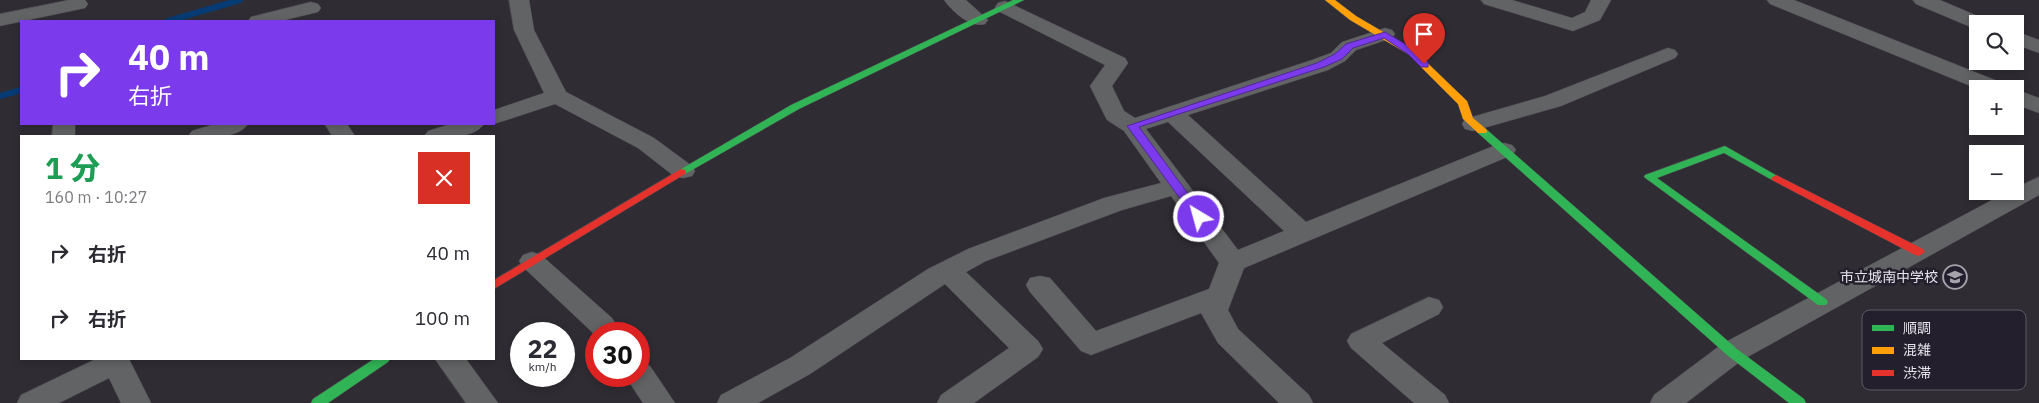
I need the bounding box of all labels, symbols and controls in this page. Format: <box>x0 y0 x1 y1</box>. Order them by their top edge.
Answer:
pin <box>1403 13 1445 64</box>
map controls <box>1969 15 2024 200</box>
button: search <box>1969 15 2024 70</box>
icon: arrive <box>1410 20 1438 48</box>
text: 40 m <box>128 34 210 80</box>
icon: right <box>45 40 110 105</box>
button: + <box>1969 80 2024 135</box>
text: 右折 <box>128 81 172 110</box>
button: − <box>1969 145 2024 200</box>
text: 1 分 <box>45 148 100 187</box>
button: close <box>418 152 470 204</box>
text: 160 m · 10:27 <box>45 187 147 207</box>
position arrow <box>1172 190 1224 242</box>
icon: right <box>45 239 73 267</box>
text: 40 m <box>426 241 470 265</box>
text: 右折 <box>88 242 126 266</box>
school or university icon: 市立城南中学校 <box>1942 264 1968 290</box>
place label: 市立城南中学校 <box>1840 268 1938 286</box>
icon: right <box>45 304 73 332</box>
text: 100 m <box>415 306 470 330</box>
text: 右折 <box>88 307 126 331</box>
legend <box>1862 310 2026 390</box>
text: 順調 <box>1903 319 1931 337</box>
speed limit sign: 30 <box>585 322 650 387</box>
text: 22 <box>527 332 558 365</box>
text: 混雑 <box>1903 341 1931 359</box>
text: km/h <box>528 359 557 374</box>
text: 渋滞 <box>1903 364 1931 382</box>

